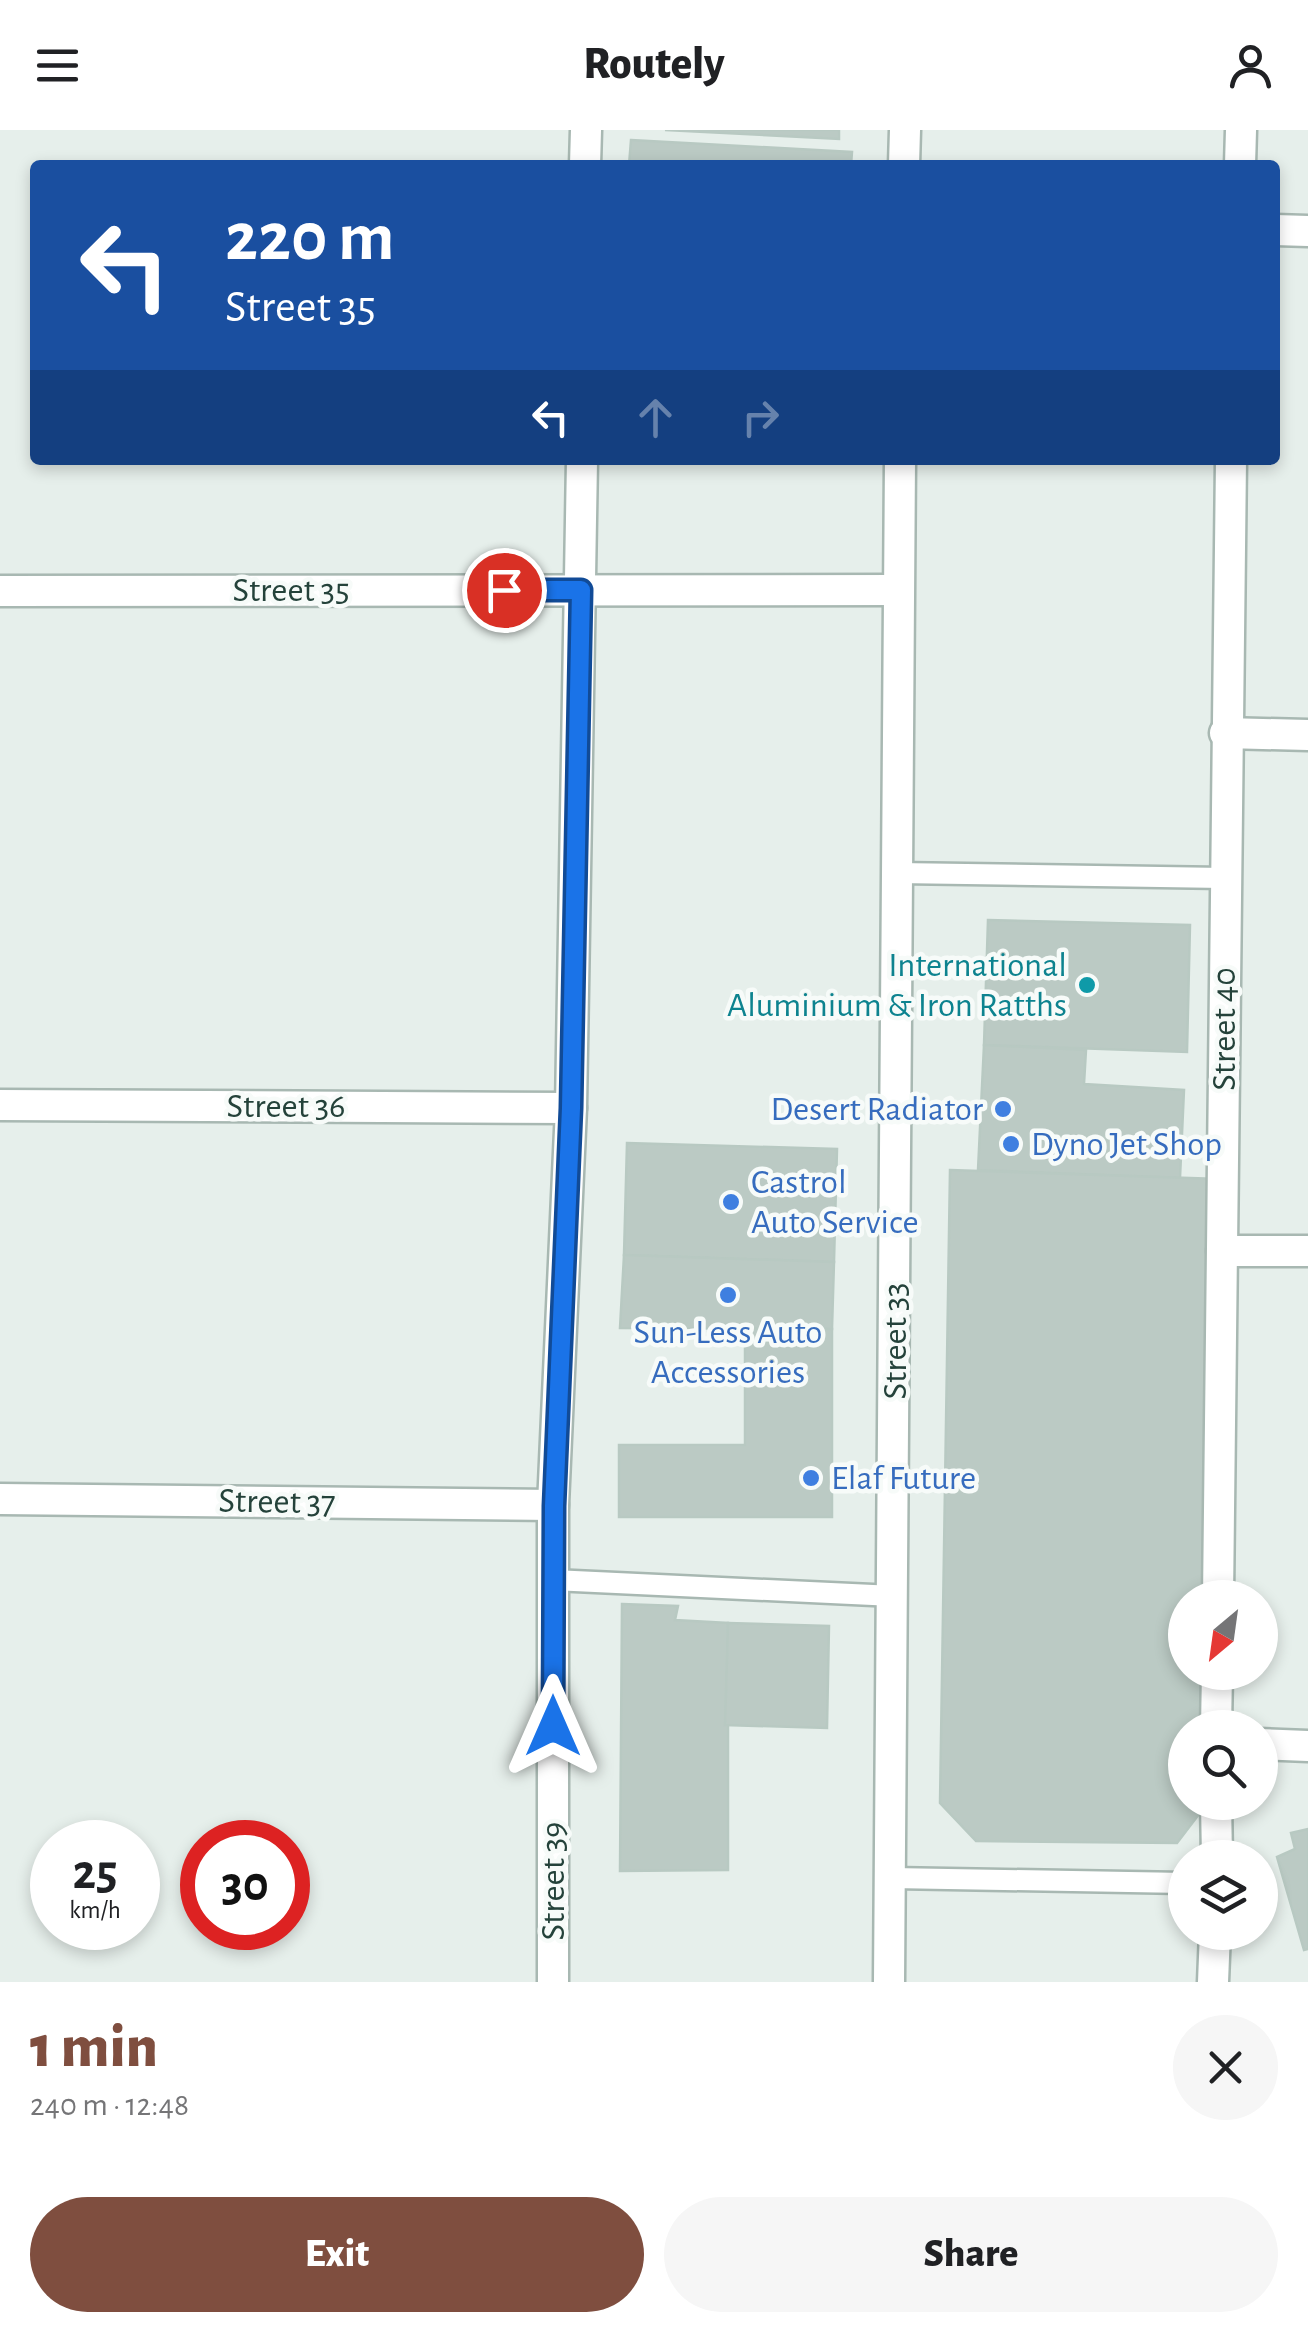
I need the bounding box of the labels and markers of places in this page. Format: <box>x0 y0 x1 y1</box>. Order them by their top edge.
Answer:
pin <box>462 548 547 633</box>
place label: International Aluminium & Iron Ratths <box>727 948 1067 1023</box>
marker: International Aluminium & Iron Ratths <box>1076 974 1098 996</box>
place label: Desert Radiator <box>770 1092 984 1127</box>
marker: Desert Radiator <box>992 1098 1014 1120</box>
place label: Dyno Jet Shop <box>1031 1127 1222 1162</box>
marker: Dyno Jet Shop <box>1000 1133 1022 1155</box>
place label: Castrol Auto Service <box>751 1165 919 1240</box>
marker: Castrol Auto Service <box>720 1191 742 1213</box>
marker: Sun-Less Auto Accessories <box>717 1284 739 1306</box>
place label: Sun-Less Auto Accessories <box>634 1315 822 1390</box>
place label: Elaf Future <box>831 1461 976 1496</box>
marker: Elaf Future <box>800 1467 822 1489</box>

